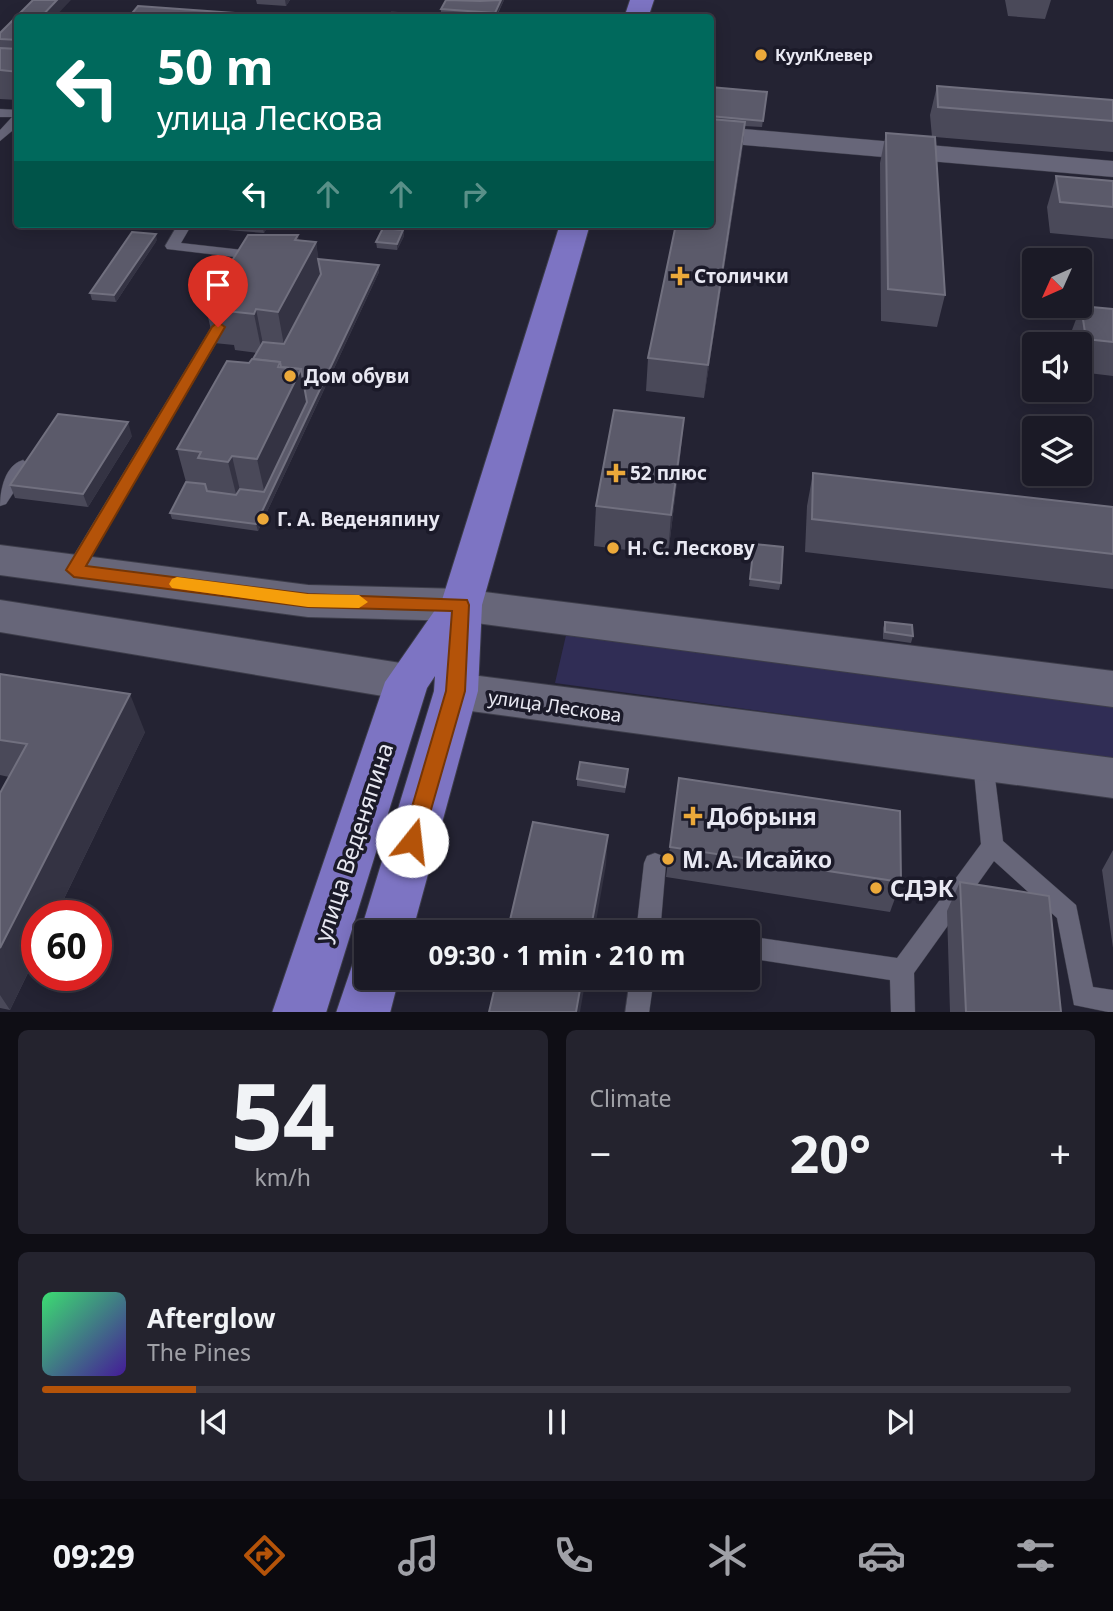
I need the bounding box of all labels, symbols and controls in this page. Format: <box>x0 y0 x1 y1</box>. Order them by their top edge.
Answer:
text: 50 m <box>157 33 274 99</box>
icon: left <box>42 42 133 133</box>
place label: КуулКлевер <box>775 44 873 66</box>
marker: КуулКлевер <box>753 47 769 63</box>
text: улица Лескова <box>157 96 383 139</box>
icon: left <box>236 175 274 213</box>
icon: ahead <box>309 175 347 213</box>
icon: ahead <box>382 175 420 213</box>
icon: right <box>455 175 493 213</box>
north arrow <box>1022 248 1092 318</box>
map controls <box>1022 248 1092 486</box>
pin <box>188 255 248 327</box>
place label: Столички <box>694 263 789 289</box>
icon: arrive <box>199 266 237 304</box>
marker: Столички <box>672 268 688 284</box>
button: sound <box>1022 332 1092 402</box>
place label: Дом обуви <box>304 363 409 389</box>
marker: Дом обуви <box>282 368 298 384</box>
button: layers <box>1022 416 1092 486</box>
place label: 52 плюс <box>630 460 707 486</box>
marker: 52 плюс <box>608 465 624 481</box>
place label: Г. А. Веденяпину <box>277 506 440 532</box>
marker: Г. А. Веденяпину <box>255 511 271 527</box>
place label: Н. С. Лескову <box>627 535 755 561</box>
marker: Н. С. Лескову <box>605 540 621 556</box>
street label: улица Лескова <box>487 684 623 728</box>
street label: улица Веденяпина <box>306 738 400 946</box>
place label: Добрыня <box>707 800 817 832</box>
position arrow <box>375 804 449 878</box>
marker: Добрыня <box>685 808 701 824</box>
place label: М. А. Исайко <box>682 843 832 875</box>
marker: М. А. Исайко <box>660 851 676 867</box>
place label: СДЭК <box>890 872 954 904</box>
marker: СДЭК <box>868 880 884 896</box>
speed limit sign: 60 <box>21 900 112 991</box>
text: 09:30 · 1 min · 210 m <box>429 937 685 973</box>
text: 54 <box>231 1053 335 1177</box>
text: Climate <box>590 1082 672 1114</box>
text: 20° <box>789 1117 871 1188</box>
text: − <box>590 1127 611 1179</box>
text: + <box>1049 1127 1071 1179</box>
text: km/h <box>254 1161 311 1193</box>
text: Afterglow <box>147 1300 275 1336</box>
text: The Pines <box>147 1336 251 1368</box>
icon: previous <box>195 1403 233 1441</box>
icon: pause <box>538 1403 576 1441</box>
icon: next <box>881 1403 919 1441</box>
icon: directions <box>240 1531 289 1580</box>
icon: music <box>394 1531 443 1580</box>
icon: phone <box>549 1531 598 1580</box>
icon: climate <box>703 1531 752 1580</box>
icon: car <box>857 1531 906 1580</box>
icon: filters <box>1011 1531 1060 1580</box>
text: 09:29 <box>53 1534 135 1577</box>

